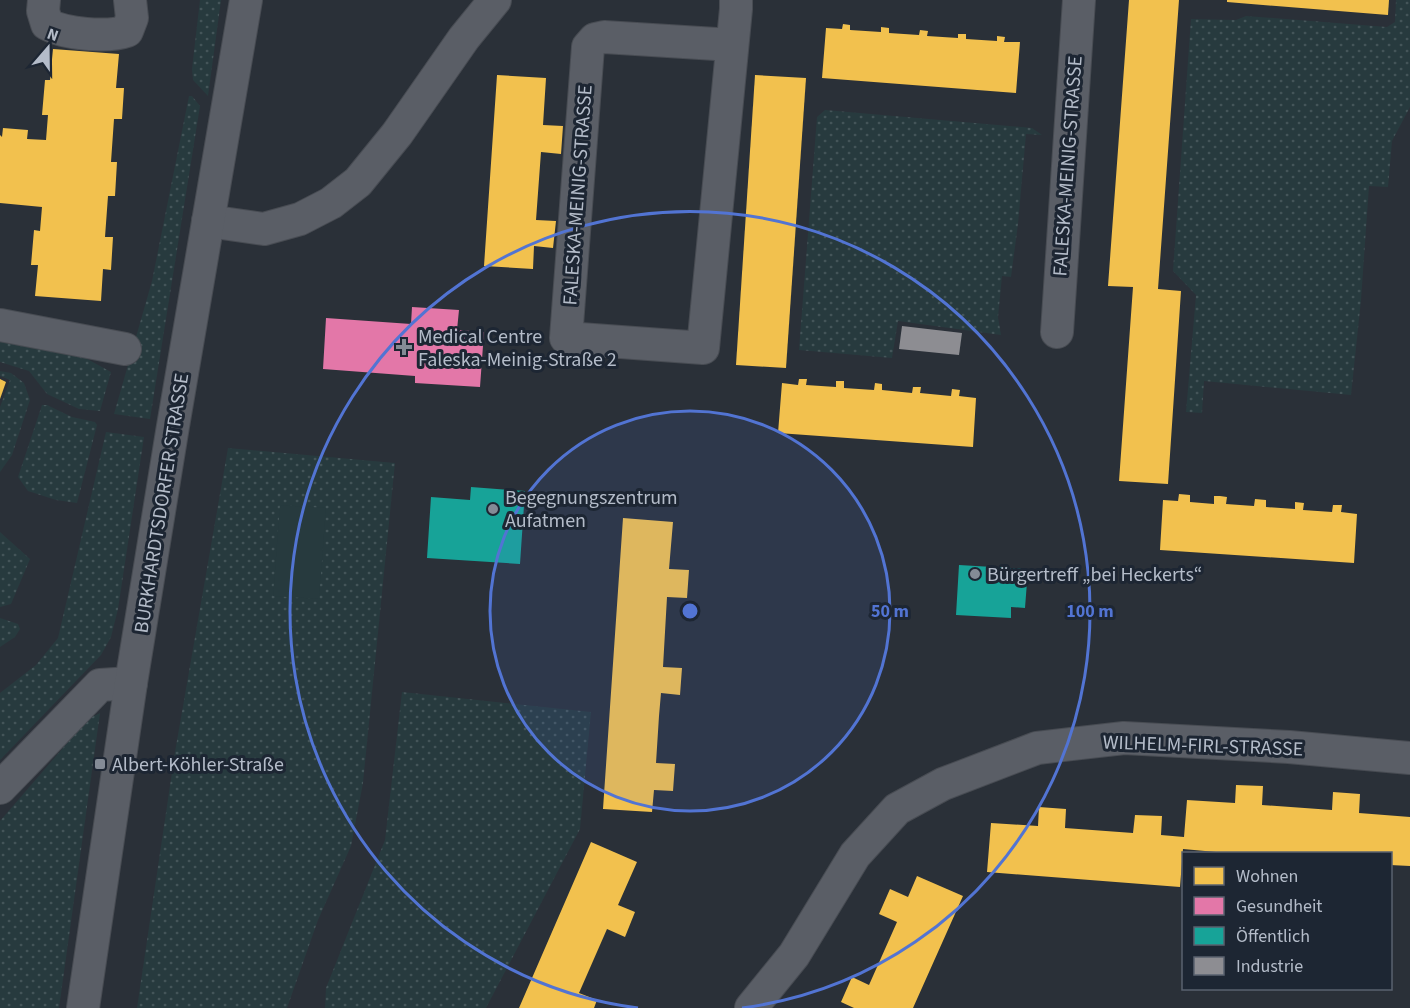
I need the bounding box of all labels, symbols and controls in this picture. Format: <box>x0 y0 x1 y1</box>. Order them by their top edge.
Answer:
north arrow <box>18 18 78 78</box>
text: N <box>44 23 62 47</box>
street label: FALESKA-MEINIG-STRASSE <box>1046 55 1090 277</box>
street label: FALESKA-MEINIG-STRASSE <box>556 84 600 306</box>
place label: Medical Centre Faleska-Meinig-Straße 2 <box>418 323 617 374</box>
marker: Medical Centre Faleska-Meinig-Straße 2 <box>395 338 413 356</box>
street label: BURKHARDTSDORFER STRASSE <box>128 371 196 635</box>
place label: Begegnungszentrum Aufatmen <box>505 484 678 535</box>
marker: Begegnungszentrum Aufatmen <box>486 502 500 516</box>
place label: Bürgertreff „bei Heckerts“ <box>987 561 1202 589</box>
marker: Bürgertreff „bei Heckerts“ <box>968 567 982 581</box>
text: 50 m <box>871 599 909 624</box>
text: 100 m <box>1066 599 1114 624</box>
centre of rings <box>680 601 700 621</box>
street label: WILHELM-FIRL-STRASSE <box>1102 729 1304 763</box>
place label: Albert-Köhler-Straße <box>112 751 284 779</box>
marker: Albert-Köhler-Straße <box>93 757 107 771</box>
legend <box>1182 852 1392 990</box>
text: Wohnen <box>1236 864 1298 889</box>
text: Gesundheit <box>1236 894 1322 919</box>
text: Öffentlich <box>1236 924 1310 949</box>
text: Industrie <box>1236 954 1303 979</box>

